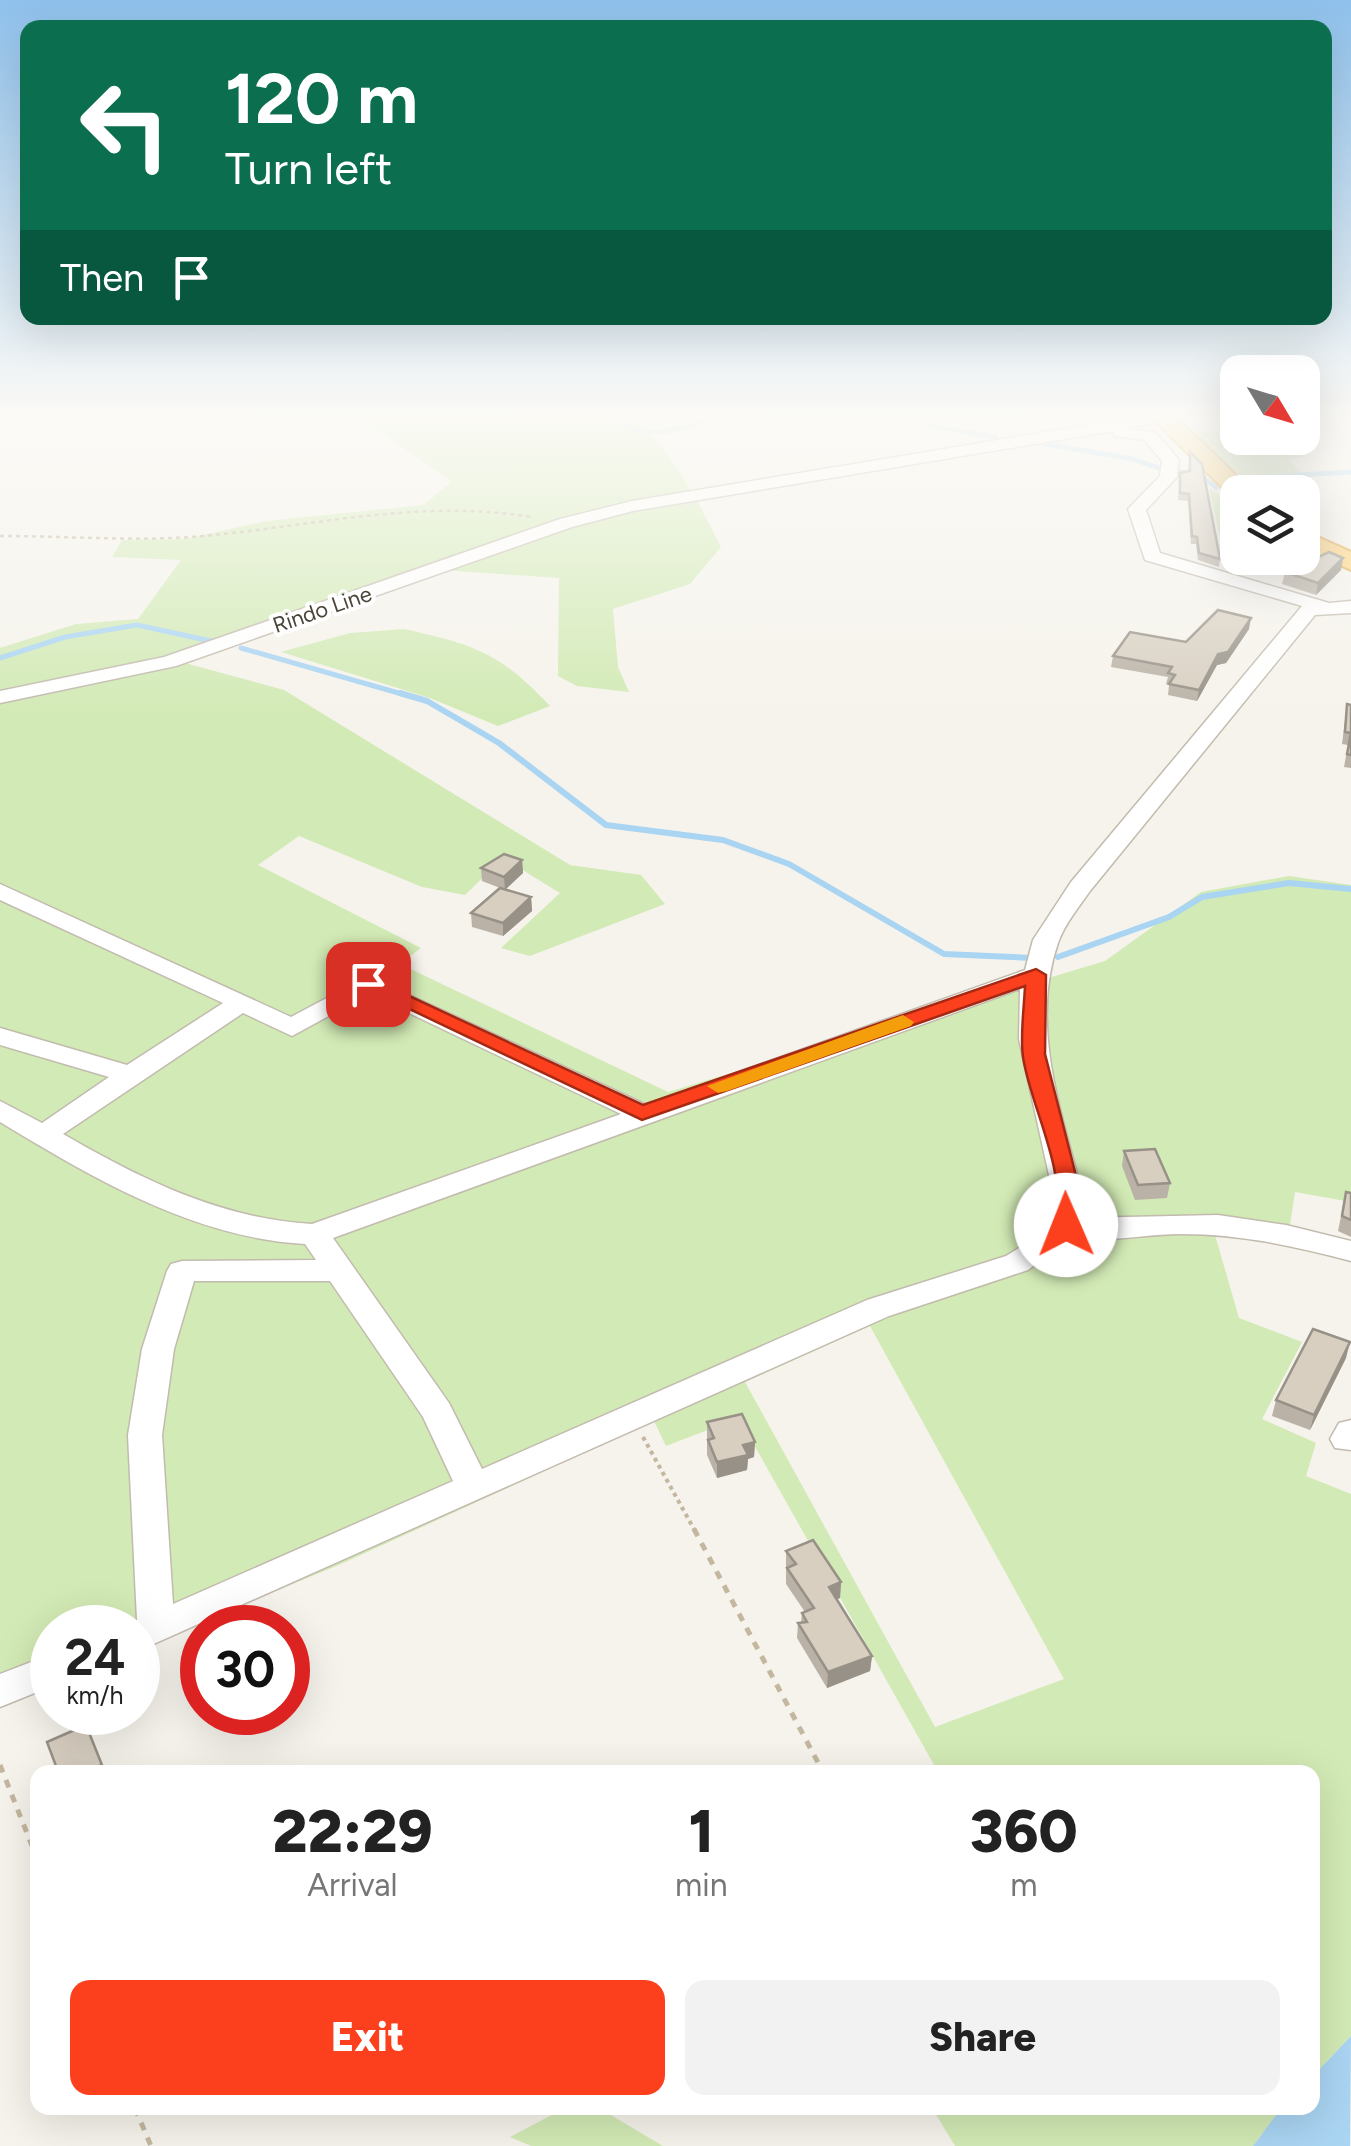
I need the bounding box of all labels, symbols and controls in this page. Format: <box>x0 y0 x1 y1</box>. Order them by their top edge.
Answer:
text: 120 m <box>225 56 418 141</box>
icon: left <box>60 60 190 190</box>
text: Turn left <box>225 141 392 195</box>
icon: arrive <box>164 250 219 305</box>
text: Then <box>60 255 144 301</box>
north arrow <box>1220 355 1320 455</box>
map controls <box>1220 355 1320 575</box>
button: layers <box>1220 475 1320 575</box>
street label: Rindo Line <box>269 580 375 639</box>
pin <box>326 942 411 1027</box>
icon: arrive <box>341 957 396 1012</box>
position arrow <box>1014 1173 1118 1277</box>
speed limit sign: 30 <box>180 1605 310 1735</box>
text: 24 <box>65 1627 125 1688</box>
text: km/h <box>66 1680 124 1710</box>
text: 22:29 <box>272 1795 433 1867</box>
text: 1 <box>688 1795 714 1867</box>
text: 360 <box>970 1795 1078 1867</box>
text: Arrival <box>307 1866 398 1904</box>
text: min <box>675 1866 728 1904</box>
text: m <box>1010 1866 1037 1904</box>
button: Exit <box>70 1980 665 2095</box>
button: Share <box>685 1980 1280 2095</box>

